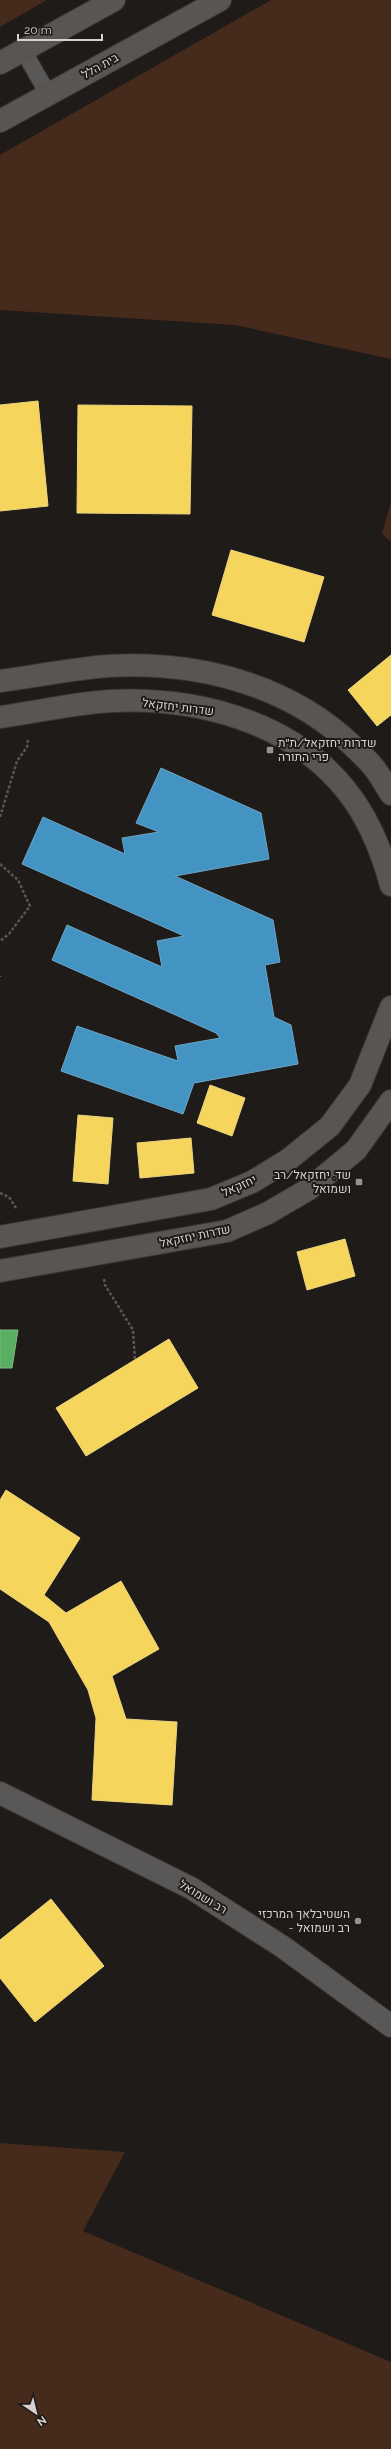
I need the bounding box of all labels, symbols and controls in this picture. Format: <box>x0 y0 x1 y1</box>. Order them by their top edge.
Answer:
scale bar <box>18 16 102 42</box>
text: 20 m <box>24 23 52 37</box>
street label: בית הלל <box>79 50 121 82</box>
street label: שדרות יחזקאל <box>141 696 215 718</box>
place label: שדרות יחזקאל/ת״ת פרי התורה <box>278 736 376 764</box>
marker: שדרות יחזקאל/ת״ת פרי התורה <box>265 745 275 755</box>
place label: שד. יחזקאל/רב ושמואל <box>274 1168 351 1196</box>
street label: יחזקאל <box>219 1172 259 1200</box>
marker: שד. יחזקאל/רב ושמואל <box>354 1177 364 1187</box>
street label: שדרות יחזקאל <box>158 1222 232 1250</box>
street label: רב ושמואל <box>177 1877 229 1917</box>
place label: השטיבלאך המרכזי - רב ושמואל <box>258 1907 350 1935</box>
marker: השטיבלאך המרכזי - רב ושמואל <box>353 1916 363 1926</box>
north arrow <box>16 2393 56 2433</box>
text: N <box>34 2413 49 2429</box>

